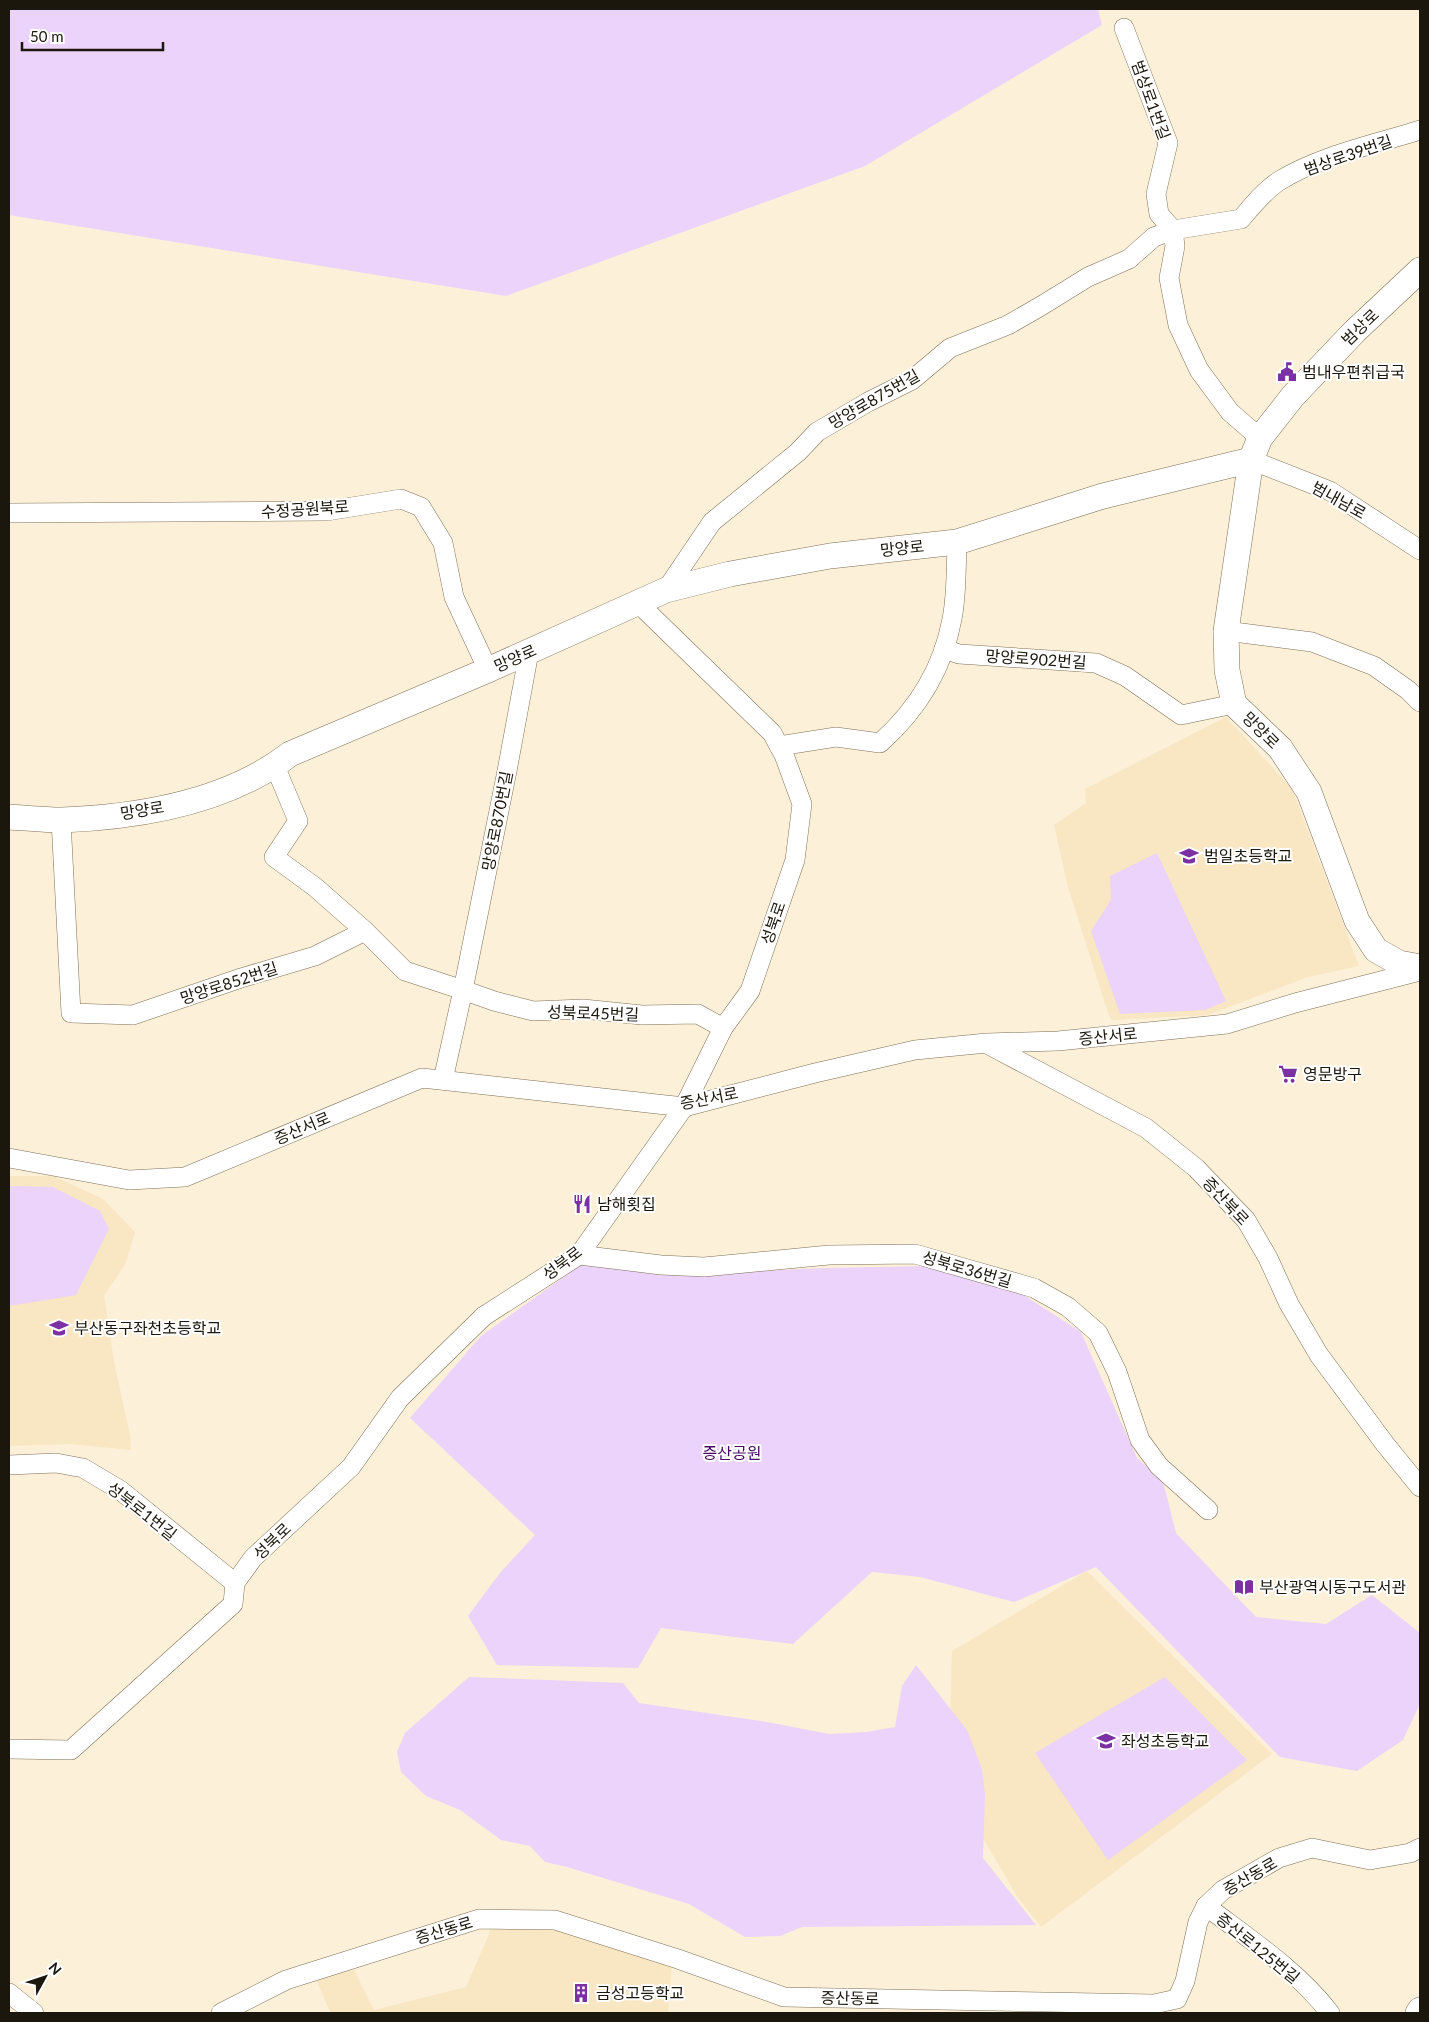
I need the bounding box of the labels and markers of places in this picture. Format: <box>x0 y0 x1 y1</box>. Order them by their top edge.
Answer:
public building icon: 범내우편취급국 <box>1276 361 1298 383</box>
place label: 범내우편취급국 <box>1302 362 1405 381</box>
school or university icon: 범일초등학교 <box>1178 845 1200 867</box>
place label: 범일초등학교 <box>1204 846 1292 865</box>
supermarket icon: 영문방구 <box>1277 1063 1299 1085</box>
place label: 영문방구 <box>1303 1064 1362 1083</box>
restaurant icon: 남해횟집 <box>571 1193 593 1215</box>
place label: 남해횟집 <box>597 1194 656 1213</box>
school or university icon: 부산동구좌천초등학교 <box>48 1317 70 1339</box>
place label: 부산동구좌천초등학교 <box>74 1318 221 1337</box>
library icon: 부산광역시동구도서관 <box>1233 1576 1255 1598</box>
place label: 부산광역시동구도서관 <box>1259 1577 1406 1596</box>
school or university icon: 좌성초등학교 <box>1095 1730 1117 1752</box>
place label: 좌성초등학교 <box>1121 1731 1209 1750</box>
building icon: 금성고등학교 <box>570 1982 592 2004</box>
place label: 금성고등학교 <box>596 1983 684 2002</box>

